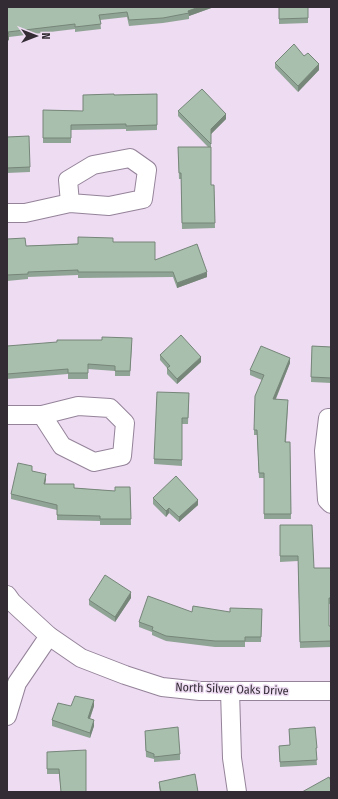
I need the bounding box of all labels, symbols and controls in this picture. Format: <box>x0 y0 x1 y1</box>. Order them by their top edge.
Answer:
north arrow <box>16 16 56 56</box>
text: N <box>39 33 52 39</box>
street label: North Silver Oaks Drive <box>175 680 289 698</box>

